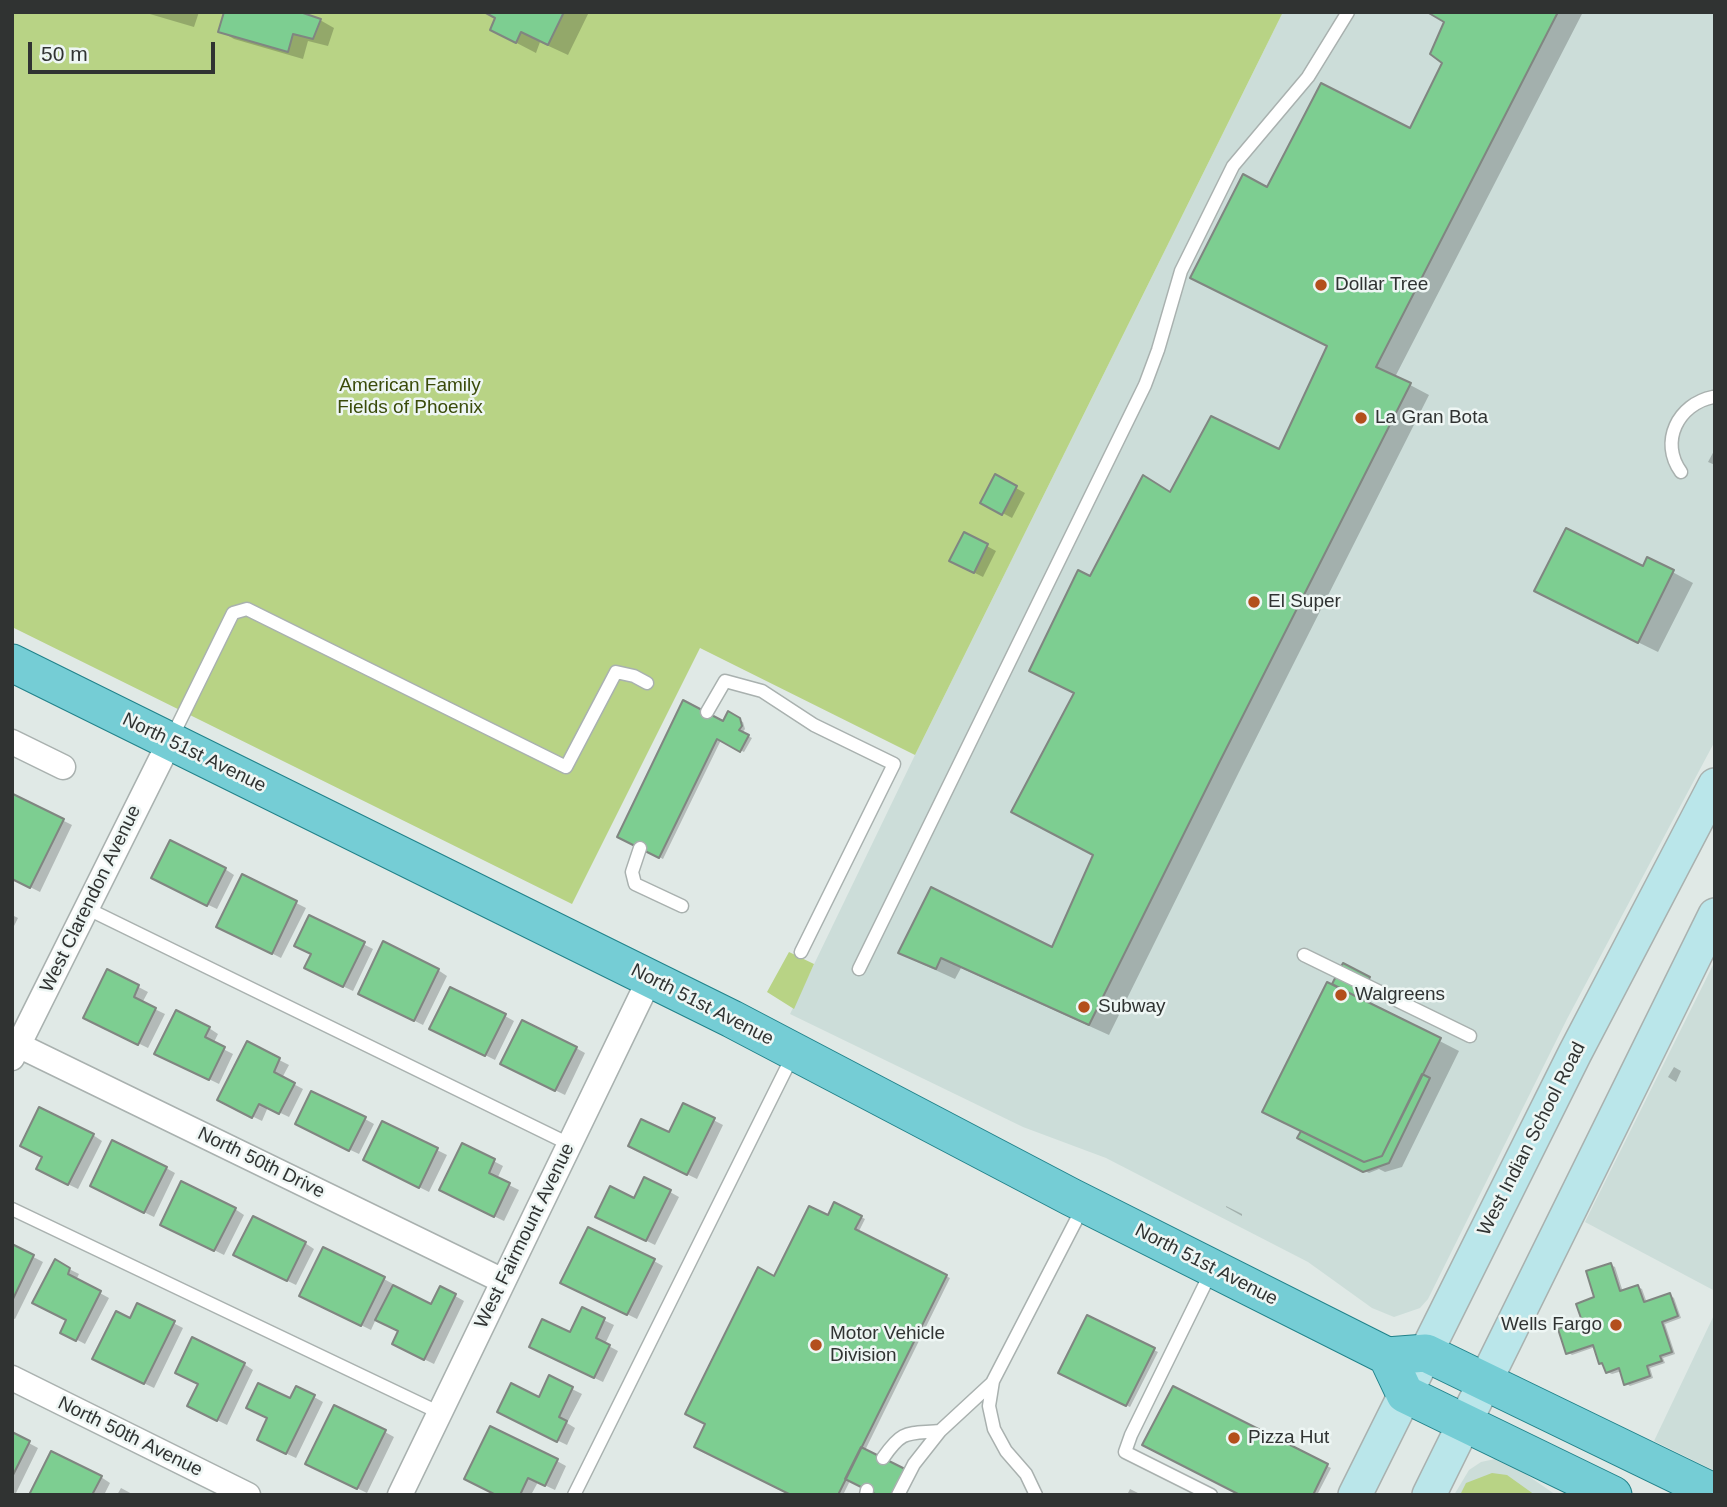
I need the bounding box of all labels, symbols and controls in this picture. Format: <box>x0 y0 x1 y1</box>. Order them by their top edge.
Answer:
scale bar <box>32 28 219 72</box>
text: 50 m <box>41 42 88 65</box>
place label: Dollar Tree <box>1335 274 1428 296</box>
marker: Dollar Tree <box>1313 277 1329 293</box>
park label: American Family Fields of Phoenix <box>337 375 483 419</box>
place label: La Gran Bota <box>1375 407 1488 429</box>
marker: La Gran Bota <box>1353 410 1369 426</box>
place label: El Super <box>1268 591 1341 613</box>
marker: El Super <box>1246 594 1262 610</box>
street label: North 51st Avenue <box>118 708 270 798</box>
street label: West Clarendon Avenue <box>36 802 146 996</box>
street label: North 51st Avenue <box>627 959 777 1051</box>
place label: Walgreens <box>1355 984 1445 1006</box>
marker: Walgreens <box>1333 987 1349 1003</box>
place label: Subway <box>1098 996 1166 1018</box>
marker: Subway <box>1076 999 1092 1015</box>
street label: West Indian School Road <box>1473 1038 1591 1240</box>
street label: North 50th Drive <box>194 1122 328 1204</box>
street label: West Fairmount Avenue <box>470 1140 580 1332</box>
street label: North 51st Avenue <box>1131 1219 1281 1311</box>
place label: Wells Fargo <box>1501 1314 1602 1336</box>
marker: Wells Fargo <box>1608 1317 1624 1333</box>
place label: Motor Vehicle Division <box>830 1323 945 1367</box>
marker: Motor Vehicle Division <box>808 1337 824 1353</box>
street label: North 50th Avenue <box>54 1392 206 1482</box>
place label: Pizza Hut <box>1248 1427 1329 1449</box>
marker: Pizza Hut <box>1226 1430 1242 1446</box>

